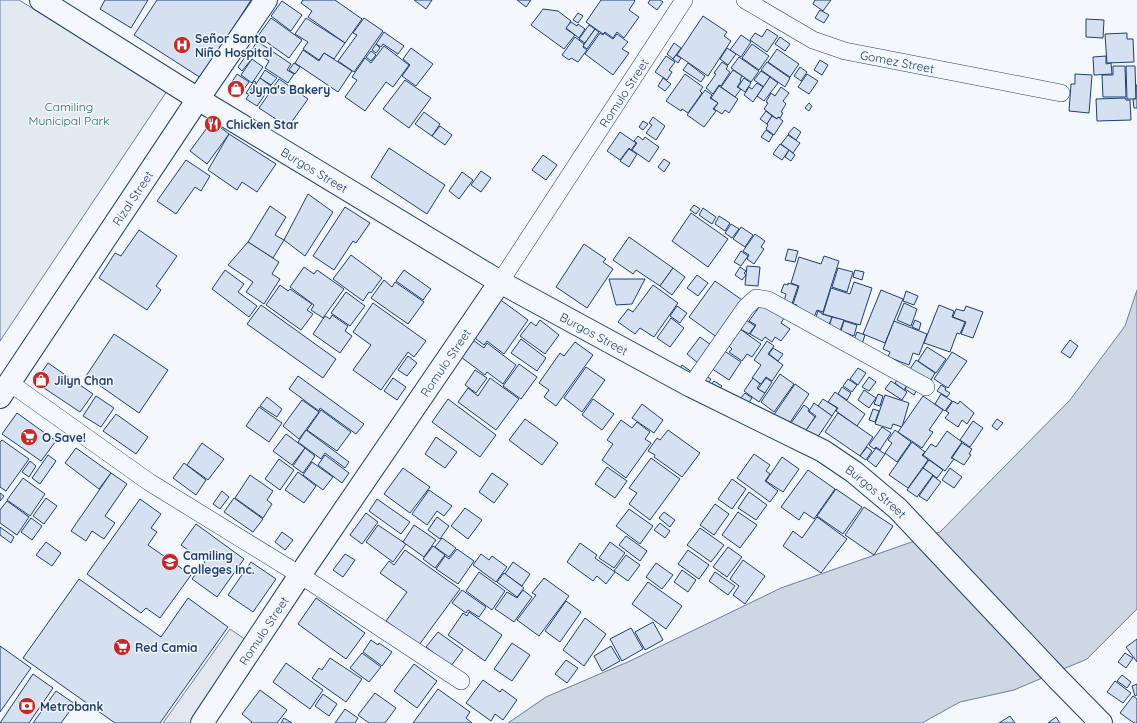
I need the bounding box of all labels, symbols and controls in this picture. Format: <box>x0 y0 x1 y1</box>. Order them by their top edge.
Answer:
place label: Señor Santo Niño Hospital <box>195 31 273 60</box>
hospital icon: Señor Santo Niño Hospital <box>172 35 192 55</box>
street label: Gomez Street <box>859 47 936 76</box>
street label: Romulo Street <box>596 56 651 130</box>
shop icon: Jyna's Bakery <box>226 79 246 99</box>
place label: Jyna's Bakery <box>249 82 330 97</box>
park label: Camiling Municipal Park <box>28 99 110 128</box>
restaurant icon: Chicken Star <box>203 114 223 134</box>
place label: Chicken Star <box>226 117 299 132</box>
street label: Burgos Street <box>279 144 351 196</box>
street label: Rizal Street <box>109 168 156 228</box>
street label: Burgos Street <box>558 309 631 358</box>
street label: Romulo Street <box>417 325 474 399</box>
shop icon: Jilyn Chan <box>31 370 51 390</box>
place label: Jilyn Chan <box>54 373 113 388</box>
supermarket icon: O Save! <box>19 427 39 447</box>
place label: O Save! <box>42 430 86 445</box>
street label: Burgos Street <box>843 461 910 521</box>
place label: Camiling Colleges Inc. <box>183 548 255 577</box>
school or university icon: Camiling Colleges Inc. <box>160 552 180 572</box>
street label: Romulo Street <box>235 593 291 668</box>
supermarket icon: Red Camia <box>112 637 132 657</box>
place label: Red Camia <box>135 640 198 655</box>
bank icon: Metrobank <box>17 696 37 716</box>
place label: Metrobank <box>40 699 103 714</box>

